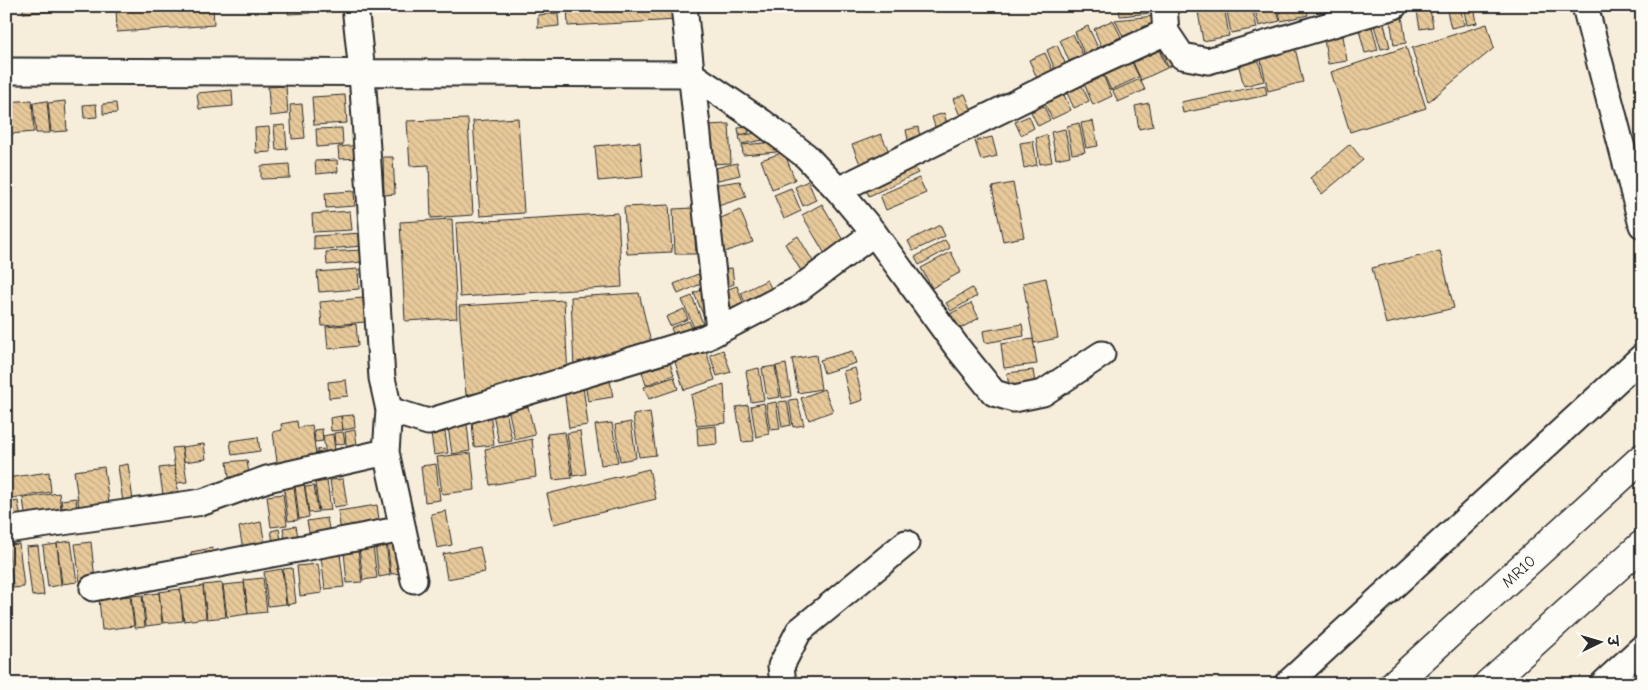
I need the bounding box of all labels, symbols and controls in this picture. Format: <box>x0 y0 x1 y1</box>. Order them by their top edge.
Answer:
street label: MR10 <box>1498 552 1539 591</box>
north arrow <box>1576 618 1626 668</box>
text: उ <box>1603 634 1621 648</box>

